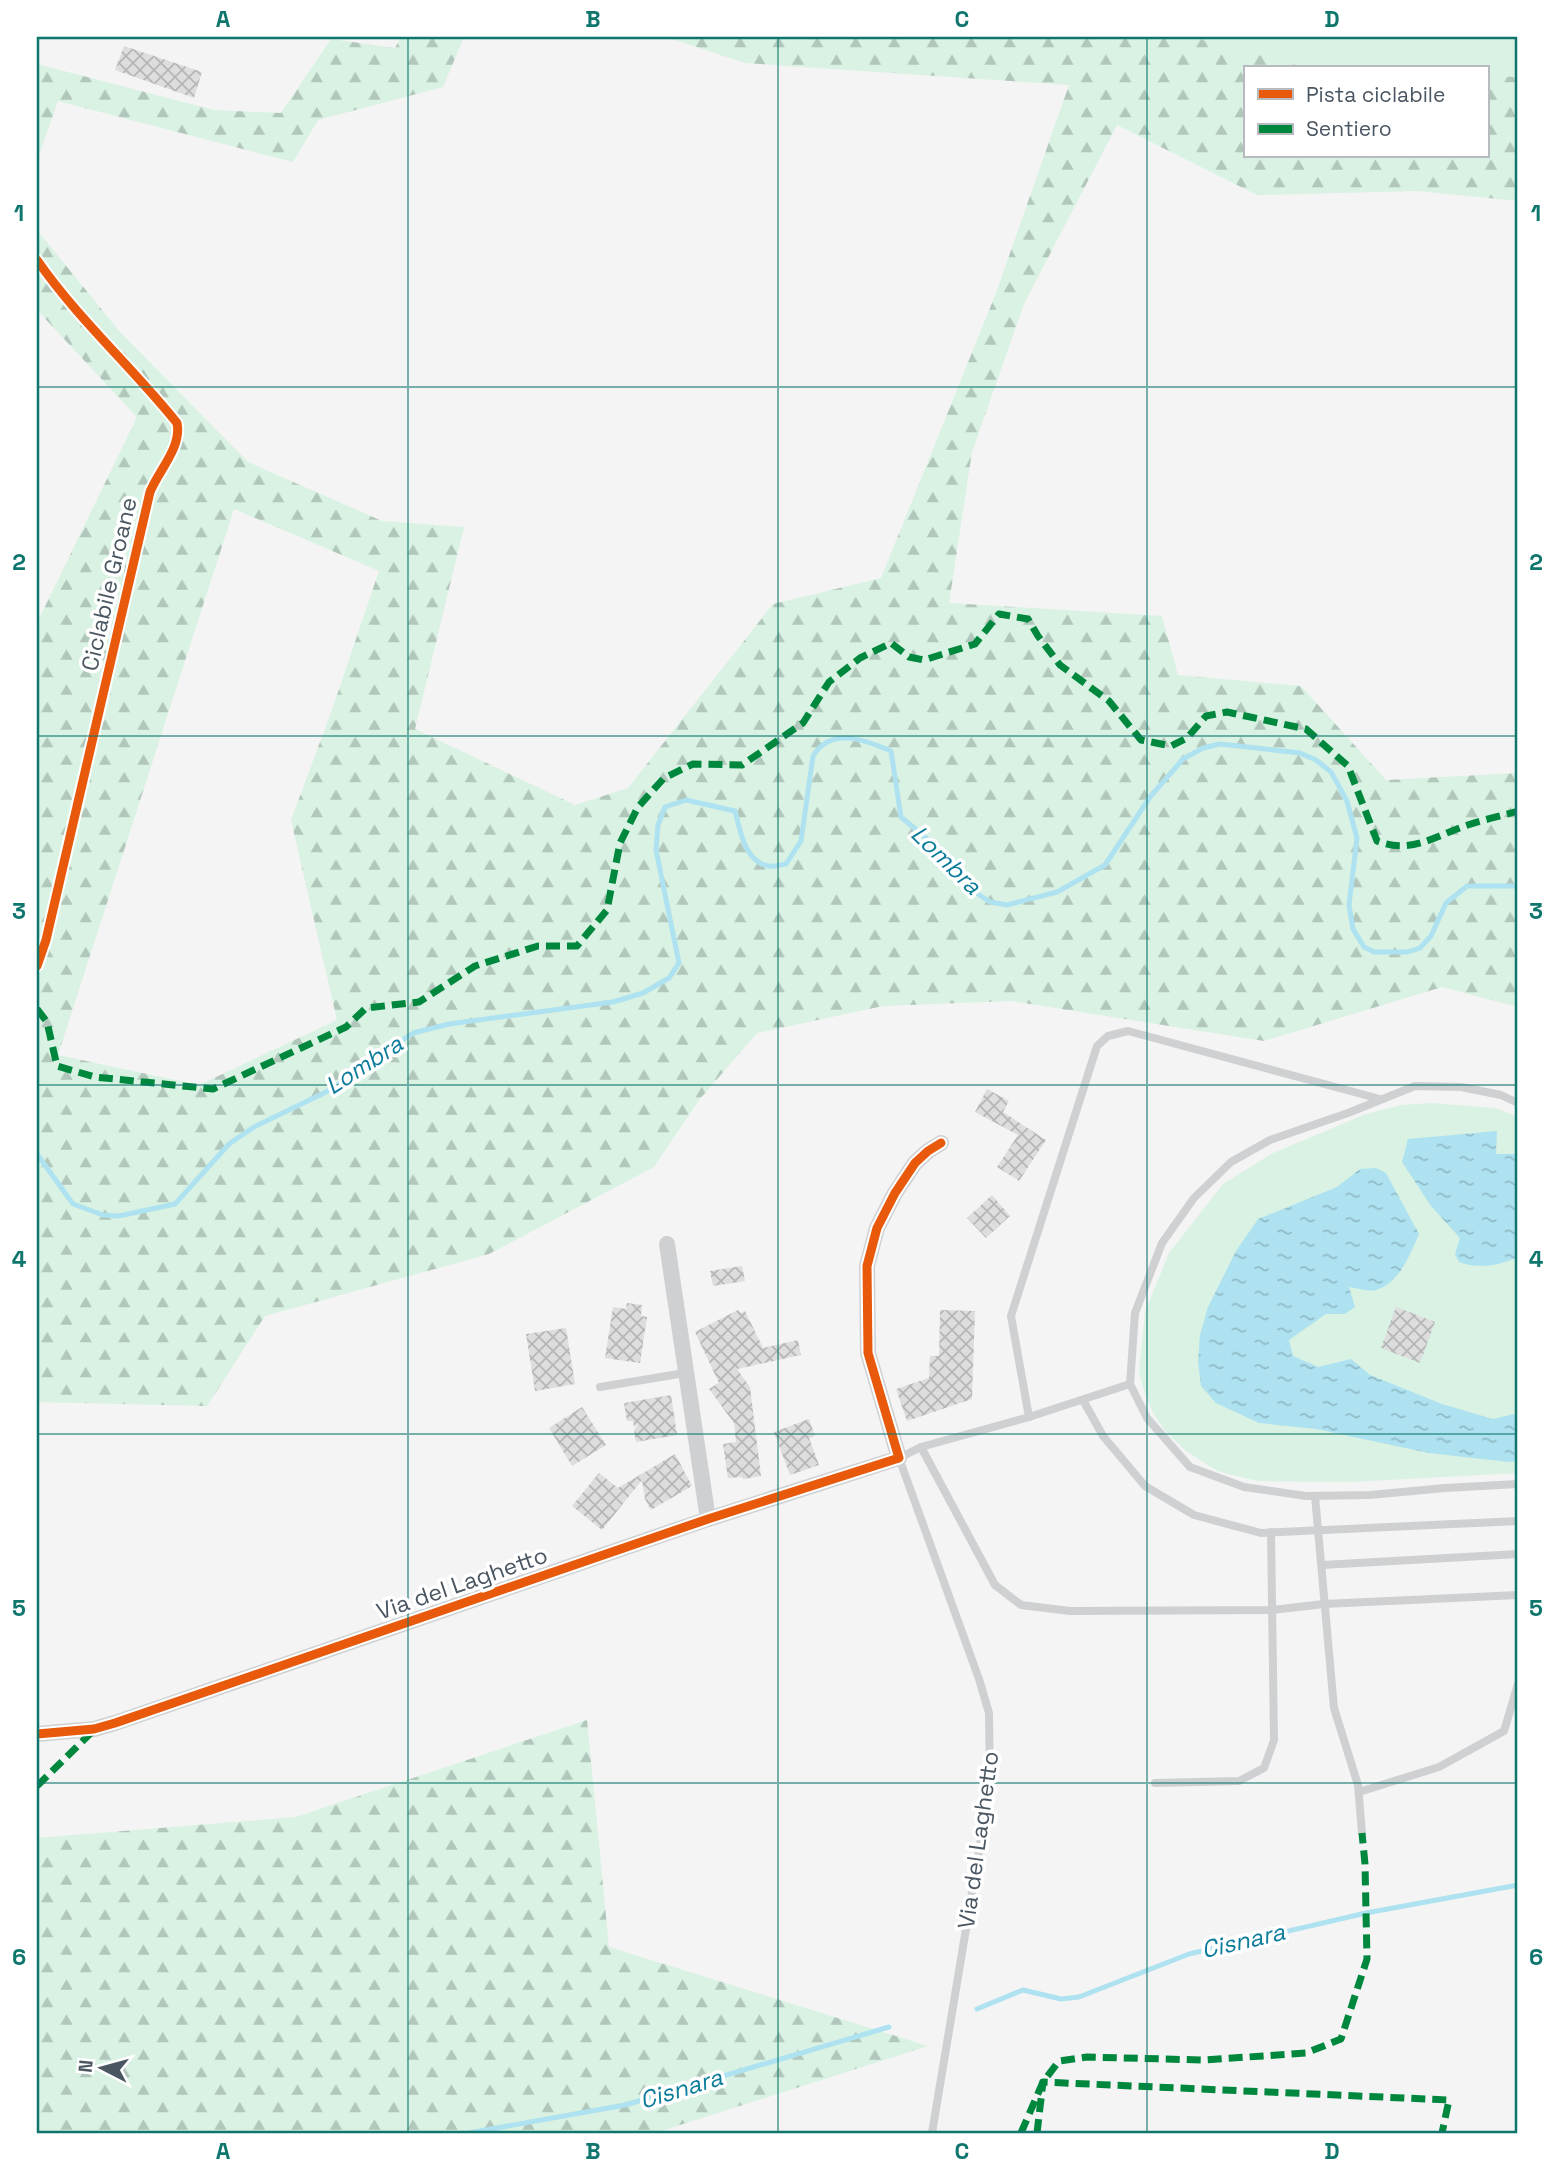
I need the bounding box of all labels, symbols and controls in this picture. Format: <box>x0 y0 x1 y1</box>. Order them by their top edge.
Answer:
text: A <box>216 4 231 34</box>
text: B <box>585 4 601 34</box>
text: C <box>955 4 969 34</box>
text: D <box>1324 4 1340 34</box>
legend <box>1244 66 1488 158</box>
text: Pista ciclabile <box>1306 81 1445 108</box>
text: Sentiero <box>1306 115 1392 142</box>
text: 1 <box>14 198 24 228</box>
text: 1 <box>1531 198 1541 228</box>
street label: Ciclabile Groane <box>74 494 144 674</box>
text: 2 <box>12 547 26 577</box>
text: 2 <box>1529 547 1543 577</box>
water label: Lombra <box>905 818 988 901</box>
text: 3 <box>12 896 26 926</box>
text: 3 <box>1529 896 1543 926</box>
water label: Lombra <box>319 1028 409 1101</box>
text: 4 <box>12 1244 27 1274</box>
text: 4 <box>1529 1244 1544 1274</box>
street label: Via del Laghetto <box>372 1540 552 1626</box>
text: 5 <box>12 1593 26 1623</box>
text: 5 <box>1529 1593 1543 1623</box>
street label: Via del Laghetto <box>951 1749 1005 1931</box>
water label: Cisnara <box>1198 1916 1288 1965</box>
text: 6 <box>12 1942 26 1972</box>
text: 6 <box>1529 1942 1543 1972</box>
north arrow <box>66 2034 136 2104</box>
text: N <box>72 2059 99 2074</box>
water label: Cisnara <box>636 2061 726 2116</box>
text: A <box>216 2136 231 2166</box>
text: B <box>585 2136 601 2166</box>
text: C <box>955 2136 969 2166</box>
text: D <box>1324 2136 1340 2166</box>

